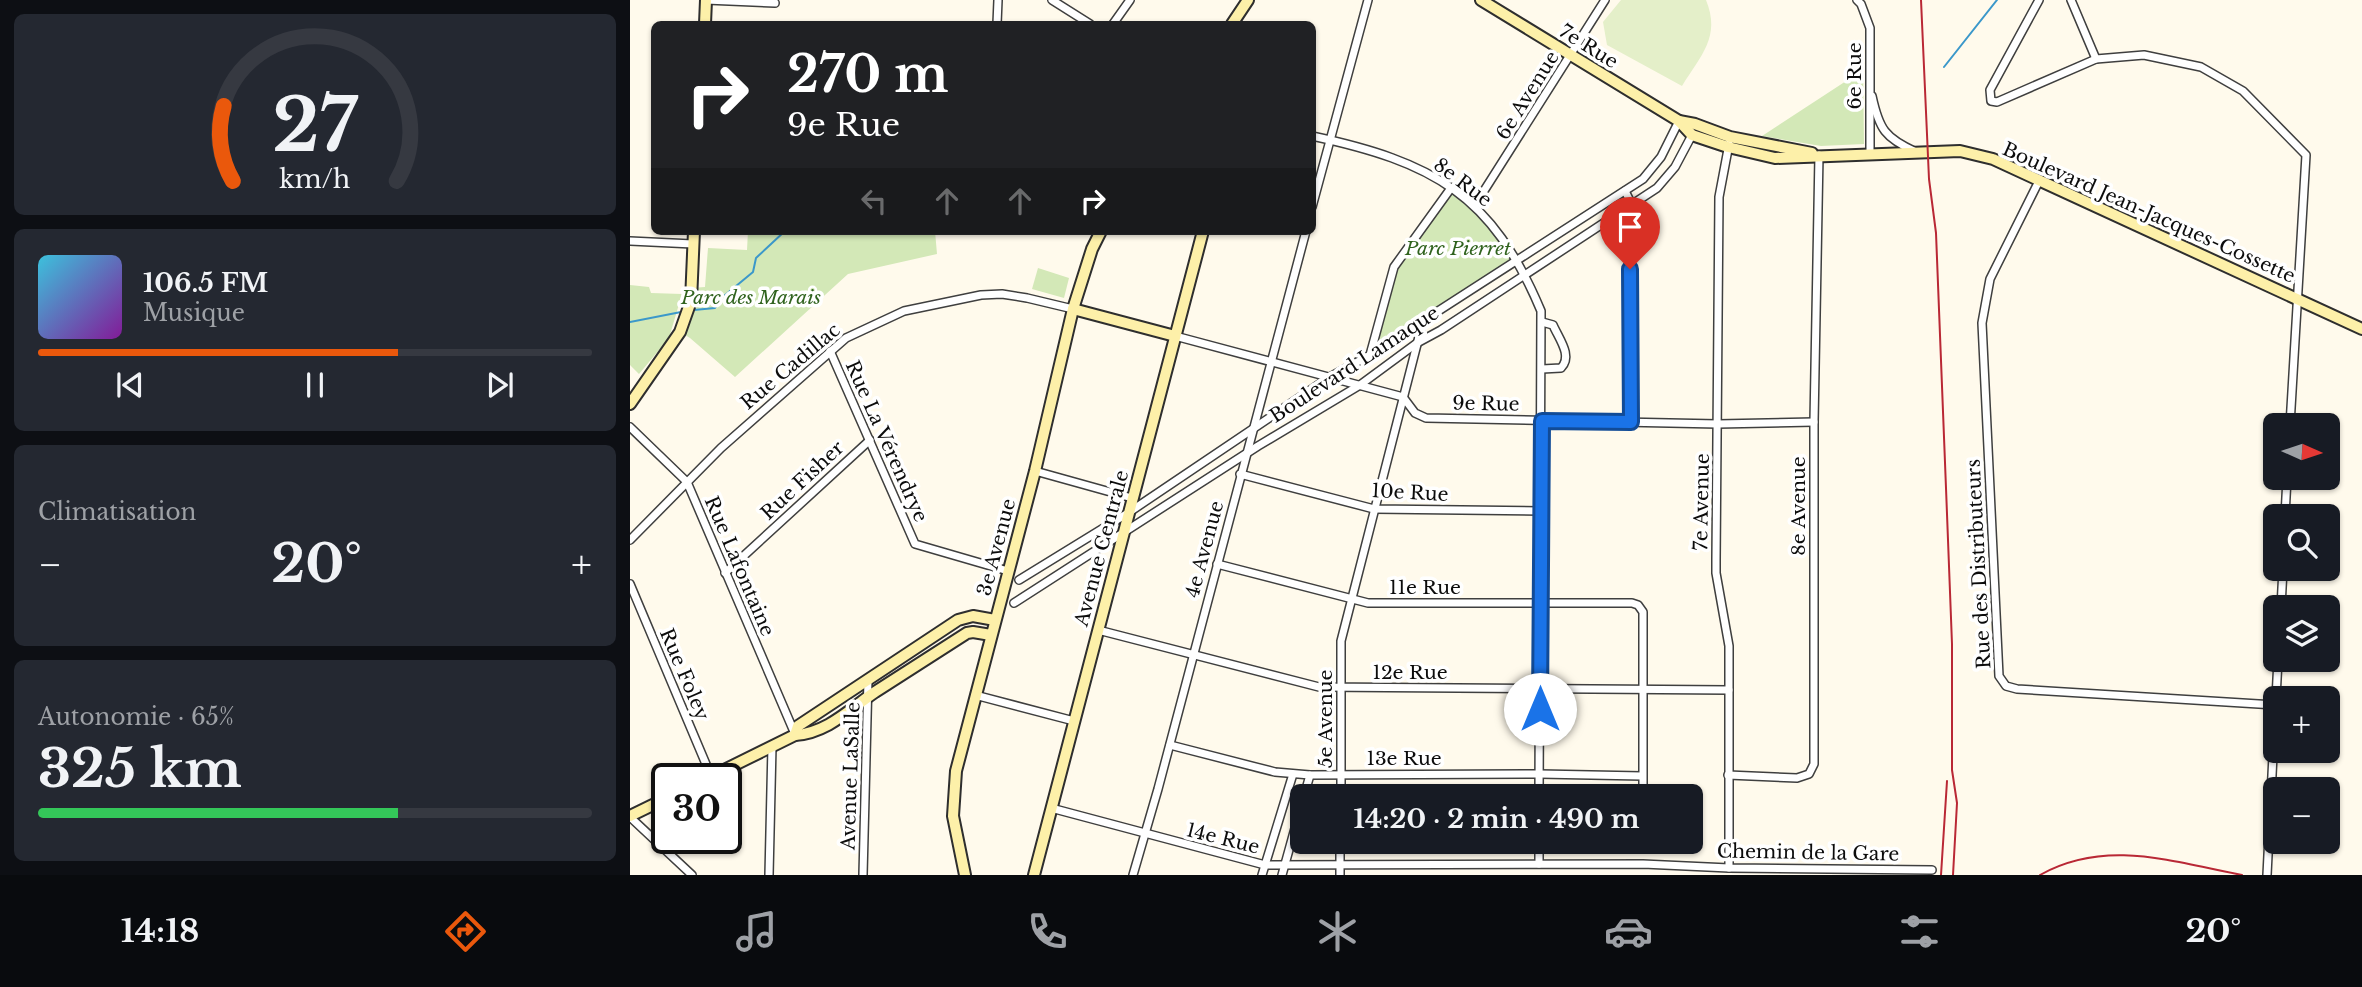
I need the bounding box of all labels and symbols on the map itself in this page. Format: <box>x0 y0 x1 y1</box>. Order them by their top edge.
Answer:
street label: 7e Rue <box>1555 20 1622 73</box>
street label: 6e Rue <box>1843 42 1866 110</box>
street label: 6e Avenue <box>1491 47 1564 144</box>
street label: Boulevard Jean-Jacques-Cossette <box>1999 137 2299 288</box>
street label: 8e Rue <box>1429 153 1496 212</box>
pin <box>1600 197 1660 269</box>
park label: Parc Pierret <box>1404 237 1511 260</box>
park label: Parc des Marais <box>680 286 821 309</box>
street label: Boulevard Lamaque <box>1265 301 1443 428</box>
street label: Rue Cadillac <box>736 318 845 414</box>
street label: Rue La Vérendrye <box>841 357 933 526</box>
street label: 9e Rue <box>1452 391 1520 416</box>
north arrow <box>2263 413 2340 490</box>
street label: Rue Fisher <box>756 436 849 525</box>
street label: 7e Avenue <box>1689 453 1714 551</box>
street label: 8e Avenue <box>1787 456 1810 556</box>
street label: Rue des Distributeurs <box>1962 458 1995 669</box>
street label: Avenue Centrale <box>1069 467 1133 630</box>
street label: 10e Rue <box>1371 479 1449 506</box>
street label: Rue Lafontaine <box>700 493 779 640</box>
street label: 3e Avenue <box>972 496 1020 598</box>
street label: 4e Avenue <box>1181 498 1228 600</box>
street label: 11e Rue <box>1389 576 1461 599</box>
street label: Rue Foley <box>655 625 714 724</box>
street label: 12e Rue <box>1372 661 1448 684</box>
street label: 5e Avenue <box>1314 670 1337 768</box>
position arrow <box>1503 672 1577 746</box>
street label: Avenue LaSalle <box>836 702 865 851</box>
street label: 13e Rue <box>1366 747 1442 770</box>
speed limit sign: 30 <box>651 763 742 854</box>
street label: 14e Rue <box>1184 818 1262 859</box>
street label: Chemin de la Gare <box>1717 839 1899 866</box>

